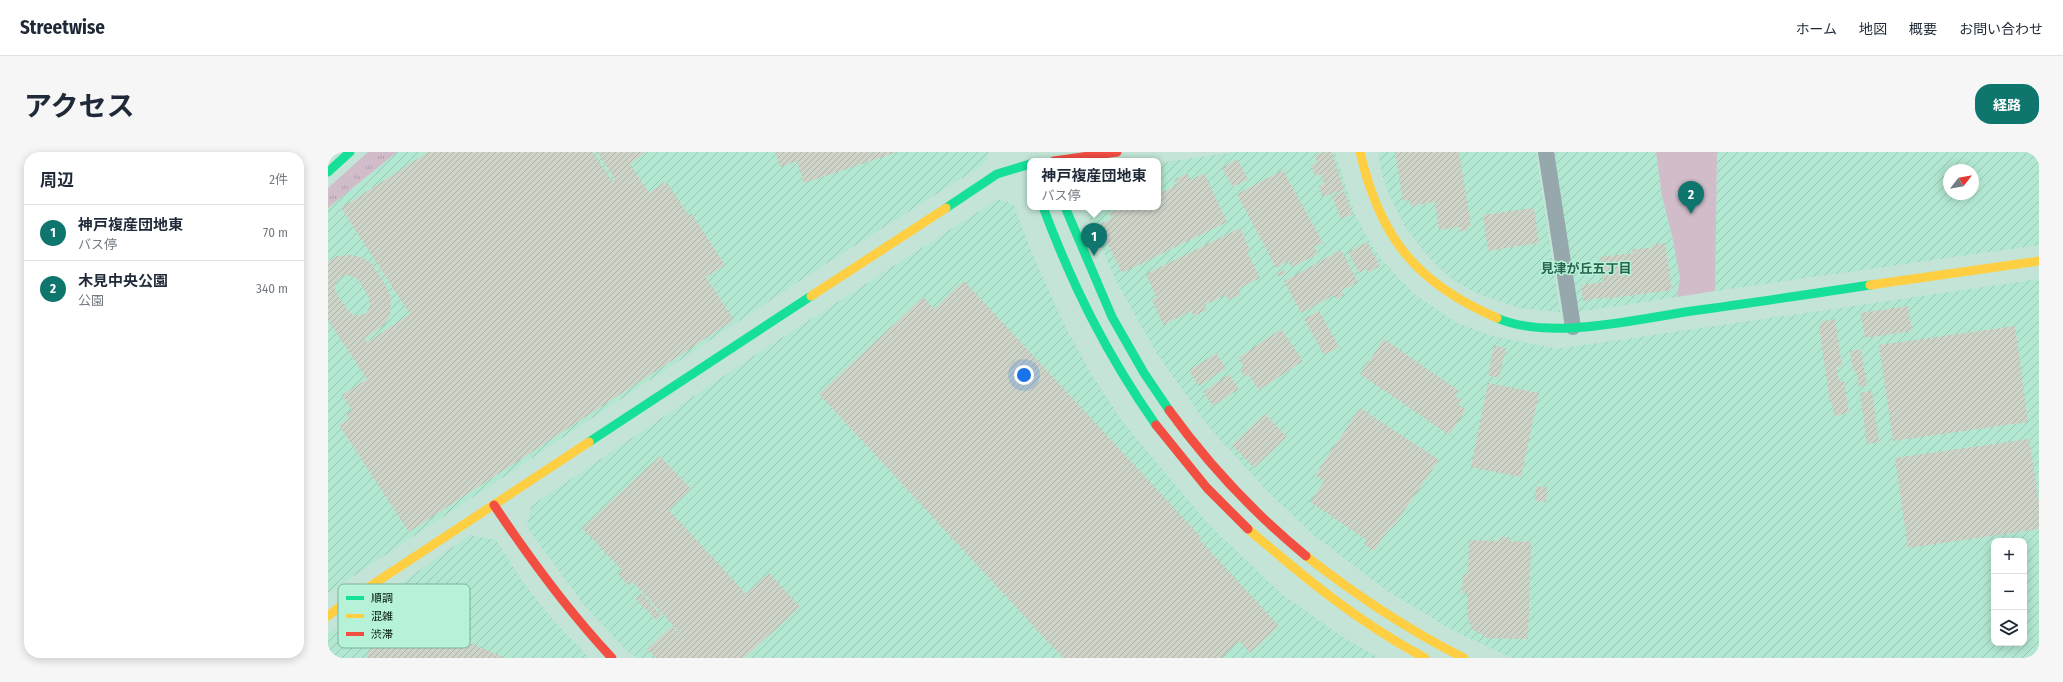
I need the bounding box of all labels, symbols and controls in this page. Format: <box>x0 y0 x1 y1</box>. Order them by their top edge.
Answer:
text: Streetwise <box>20 16 105 39</box>
text: ホーム <box>1795 21 1837 38</box>
text: 地図 <box>1859 21 1887 38</box>
text: 概要 <box>1909 21 1937 38</box>
text: お問い合わせ <box>1959 21 2043 38</box>
button: 経路 <box>1975 84 2039 124</box>
text: アクセス <box>24 90 135 123</box>
popup <box>1027 158 1161 210</box>
north arrow <box>1943 164 1979 200</box>
text: 神戸複産団地東 <box>1041 167 1147 185</box>
text: 周辺 <box>40 170 74 191</box>
text: 2件 <box>269 172 288 187</box>
pin: 2 <box>1678 181 1704 214</box>
text: バス停 <box>1041 188 1081 203</box>
text: 神戸複産団地東 <box>78 216 183 234</box>
pin: 1 <box>1081 223 1107 256</box>
text: 1 <box>50 225 56 240</box>
text: 70 m <box>263 225 288 240</box>
text: バス停 <box>78 237 117 252</box>
district label: 見津が丘五丁目 <box>1540 261 1632 276</box>
text: 木見中央公園 <box>78 272 168 290</box>
text: 2 <box>50 281 56 296</box>
text: 340 m <box>256 281 288 296</box>
text: 公園 <box>78 293 104 308</box>
your location <box>1014 365 1034 385</box>
map controls <box>1991 538 2027 646</box>
button: + <box>1991 538 2027 574</box>
button: − <box>1991 574 2027 610</box>
legend <box>338 584 470 648</box>
text: 順調 <box>371 592 393 605</box>
text: 混雑 <box>371 610 393 623</box>
button: layers <box>1991 610 2027 646</box>
text: 渋滞 <box>371 628 393 641</box>

